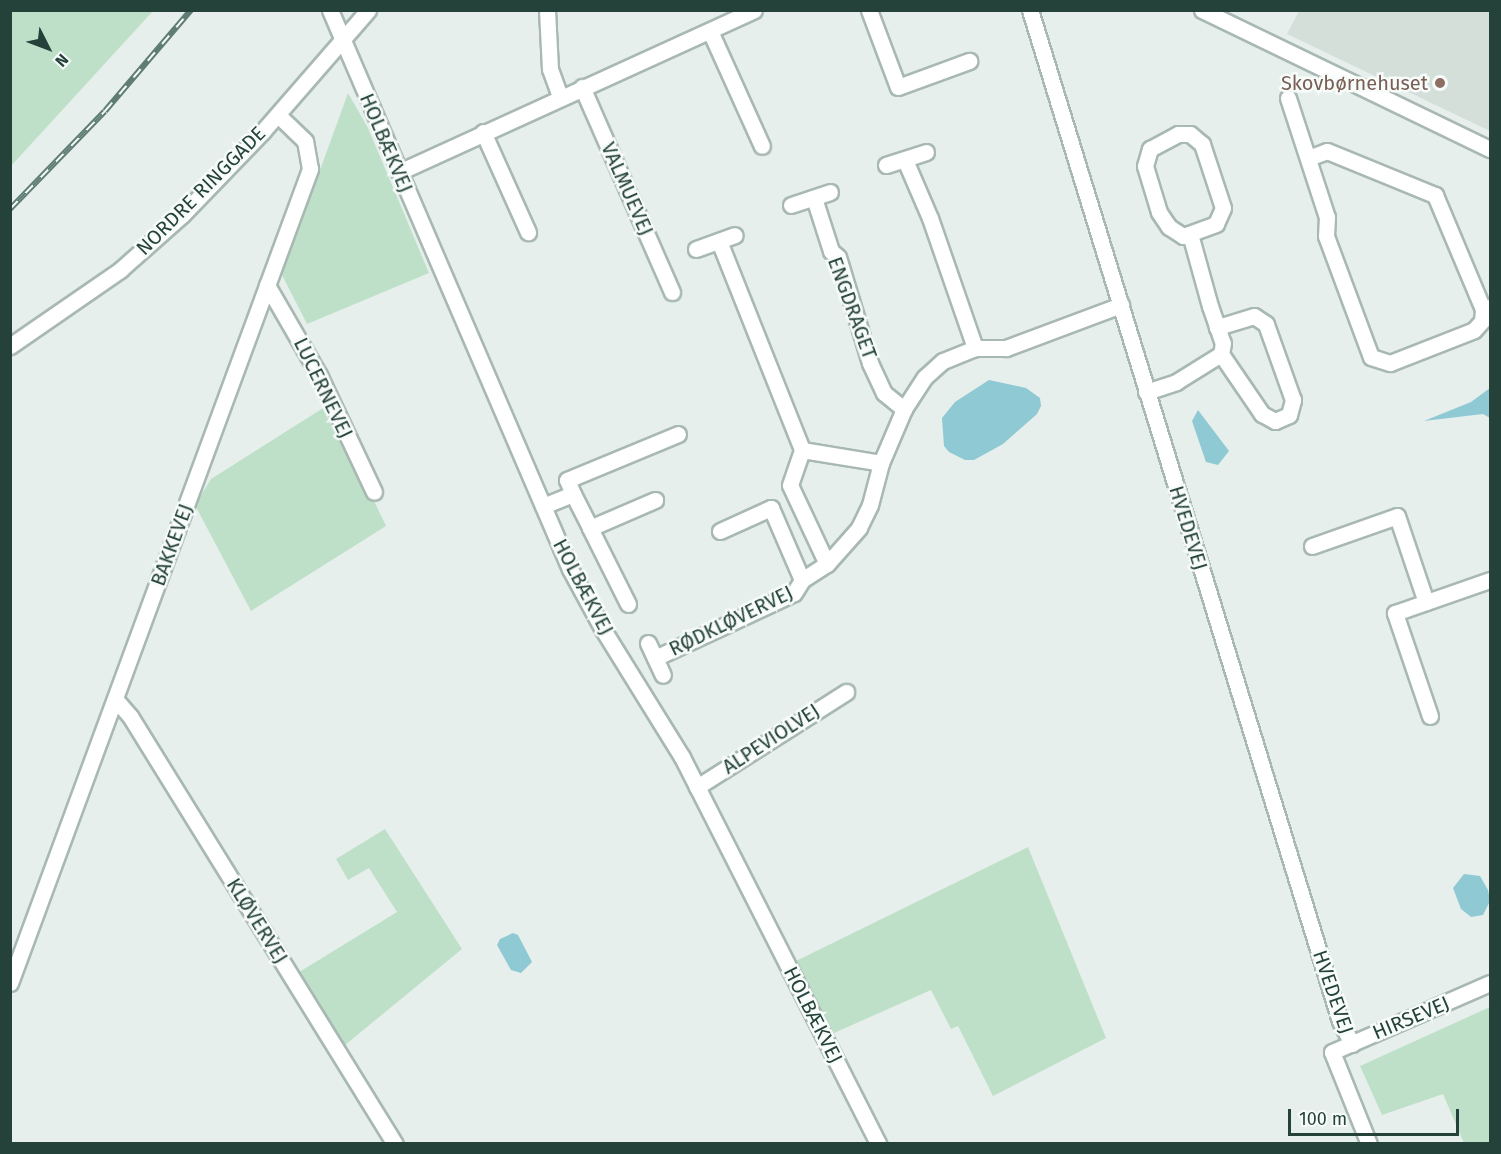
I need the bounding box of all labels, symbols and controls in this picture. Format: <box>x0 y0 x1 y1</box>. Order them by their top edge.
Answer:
north arrow <box>18 18 78 78</box>
text: N <box>51 50 72 71</box>
place label: Skovbørnehuset <box>1281 71 1428 95</box>
marker: Skovbørnehuset <box>1433 76 1447 90</box>
street label: HOLBÆKVEJ <box>354 90 418 196</box>
street label: NORDRE RINGGADE <box>132 122 270 260</box>
street label: VALMUEVEJ <box>596 139 658 239</box>
street label: ENGDRAGET <box>822 254 882 362</box>
street label: LUCERNEVEJ <box>288 334 358 442</box>
street label: HVEDEVEJ <box>1164 483 1212 573</box>
street label: BAKKEVEJ <box>146 501 198 589</box>
street label: HOLBÆKVEJ <box>548 535 618 639</box>
street label: RØDKLØVERVEJ <box>665 581 797 661</box>
street label: ALPEVIOLVEJ <box>718 699 824 779</box>
street label: KLØVERVEJ <box>221 874 293 968</box>
street label: HVEDEVEJ <box>1308 947 1358 1037</box>
street label: HOLBÆKVEJ <box>778 963 848 1067</box>
street label: HIRSEVEJ <box>1369 991 1453 1045</box>
scale bar <box>1291 1097 1462 1135</box>
text: 100 m <box>1299 1108 1347 1130</box>

